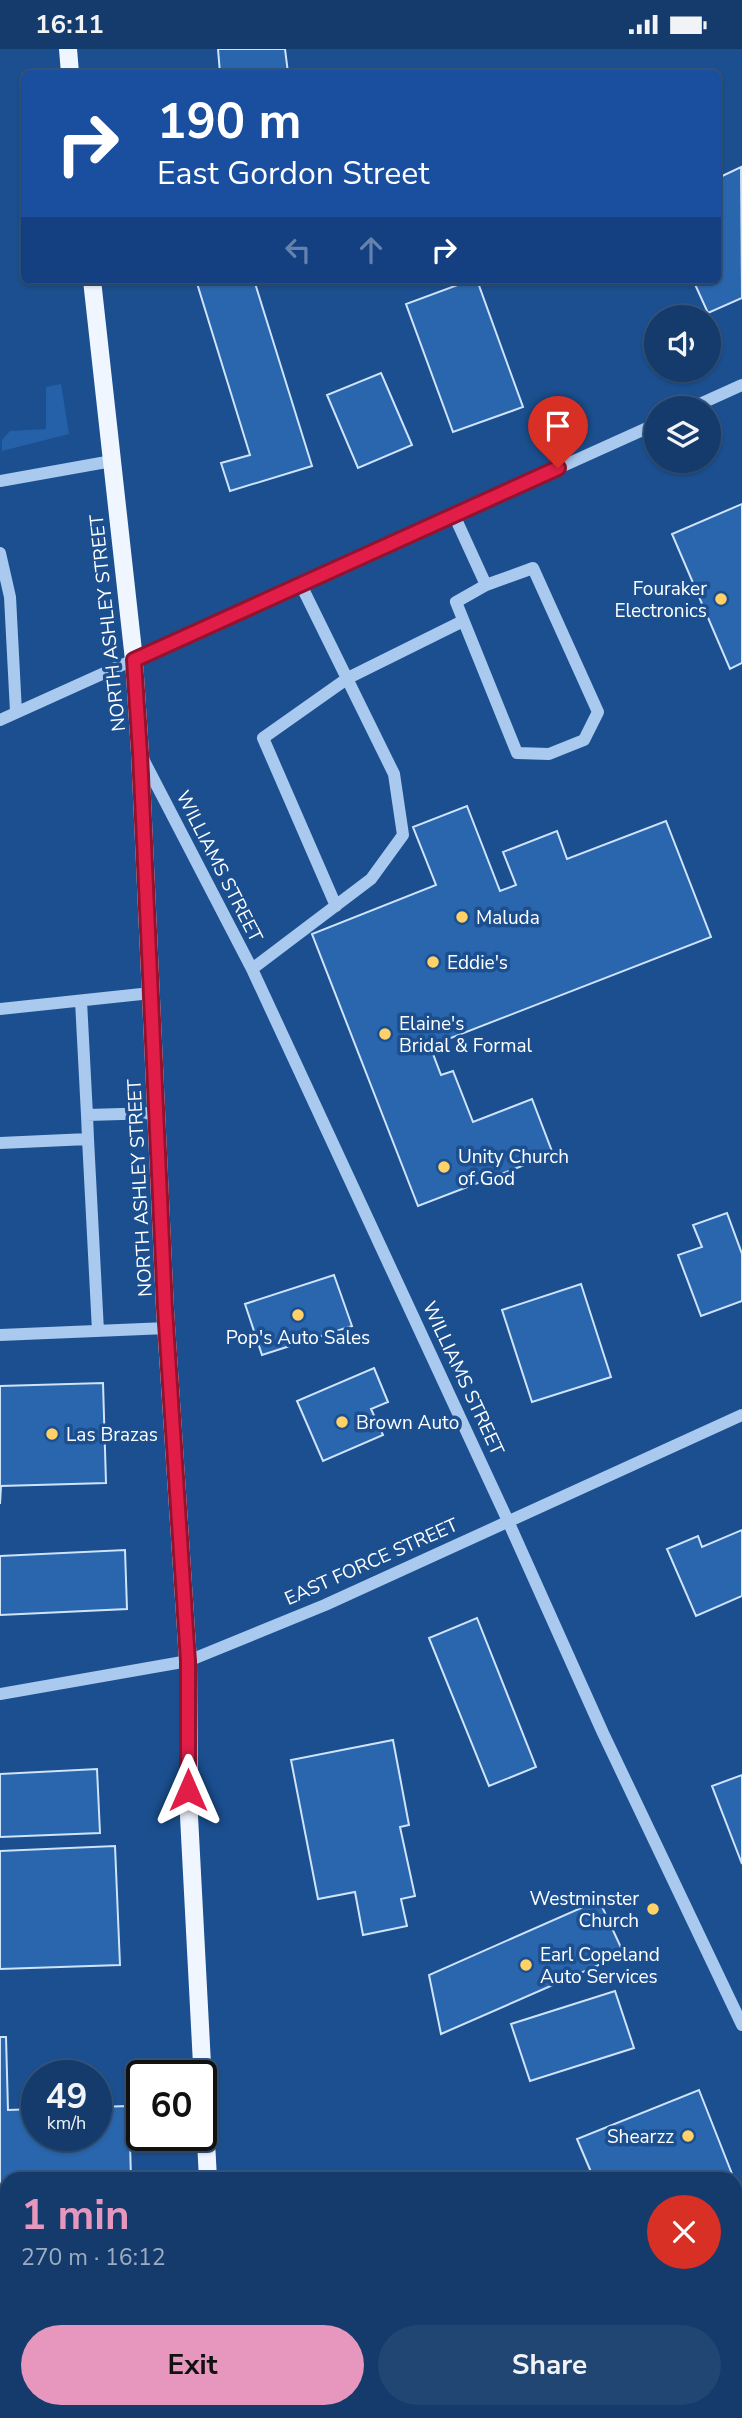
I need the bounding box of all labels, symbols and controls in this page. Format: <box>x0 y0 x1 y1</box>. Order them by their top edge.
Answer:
text: 16:11 <box>35 7 104 42</box>
text: 190 m <box>157 88 301 155</box>
icon: right <box>42 98 133 189</box>
text: East Gordon Street <box>157 152 429 195</box>
icon: left <box>279 231 317 269</box>
icon: ahead <box>352 231 390 269</box>
icon: right <box>425 231 463 269</box>
map controls <box>644 305 721 473</box>
button: sound <box>644 305 721 382</box>
pin <box>528 396 588 468</box>
button: layers <box>644 396 721 473</box>
icon: arrive <box>539 407 577 445</box>
street label: NORTH ASHLEY STREET <box>84 513 132 733</box>
place label: Fouraker Electronics <box>614 576 707 624</box>
marker: Fouraker Electronics <box>713 591 729 607</box>
street label: WILLIAMS STREET <box>170 786 269 947</box>
place label: Maluda <box>476 905 540 931</box>
marker: Maluda <box>454 909 470 925</box>
place label: Eddie's <box>447 950 508 976</box>
marker: Eddie's <box>425 954 441 970</box>
place label: Elaine's Bridal & Formal <box>399 1011 533 1059</box>
marker: Elaine's Bridal & Formal <box>377 1026 393 1042</box>
street label: NORTH ASHLEY STREET <box>121 1078 159 1297</box>
place label: Unity Church of God <box>458 1144 569 1192</box>
marker: Unity Church of God <box>436 1159 452 1175</box>
street label: WILLIAMS STREET <box>416 1297 510 1460</box>
marker: Pop's Auto Sales <box>290 1307 306 1323</box>
place label: Pop's Auto Sales <box>226 1325 370 1351</box>
place label: Brown Auto <box>356 1410 459 1436</box>
marker: Brown Auto <box>334 1414 350 1430</box>
place label: Las Brazas <box>66 1422 158 1448</box>
marker: Las Brazas <box>44 1426 60 1442</box>
street label: EAST FORCE STREET <box>281 1512 463 1612</box>
position arrow <box>151 1753 225 1827</box>
place label: Westminster Church <box>529 1886 639 1934</box>
marker: Westminster Church <box>645 1901 661 1917</box>
place label: Earl Copeland Auto Services <box>540 1942 660 1990</box>
marker: Earl Copeland Auto Services <box>518 1957 534 1973</box>
speed limit sign: 60 <box>126 2060 217 2151</box>
text: 49 <box>45 2073 88 2120</box>
text: km/h <box>47 2111 86 2135</box>
place label: Shearzz <box>607 2124 674 2150</box>
marker: Shearzz <box>680 2128 696 2144</box>
text: 1 min <box>21 2187 130 2244</box>
button: close <box>647 2195 721 2269</box>
text: 270 m · 16:12 <box>21 2242 166 2273</box>
button: Exit <box>21 2325 364 2405</box>
button: Share <box>378 2325 721 2405</box>

